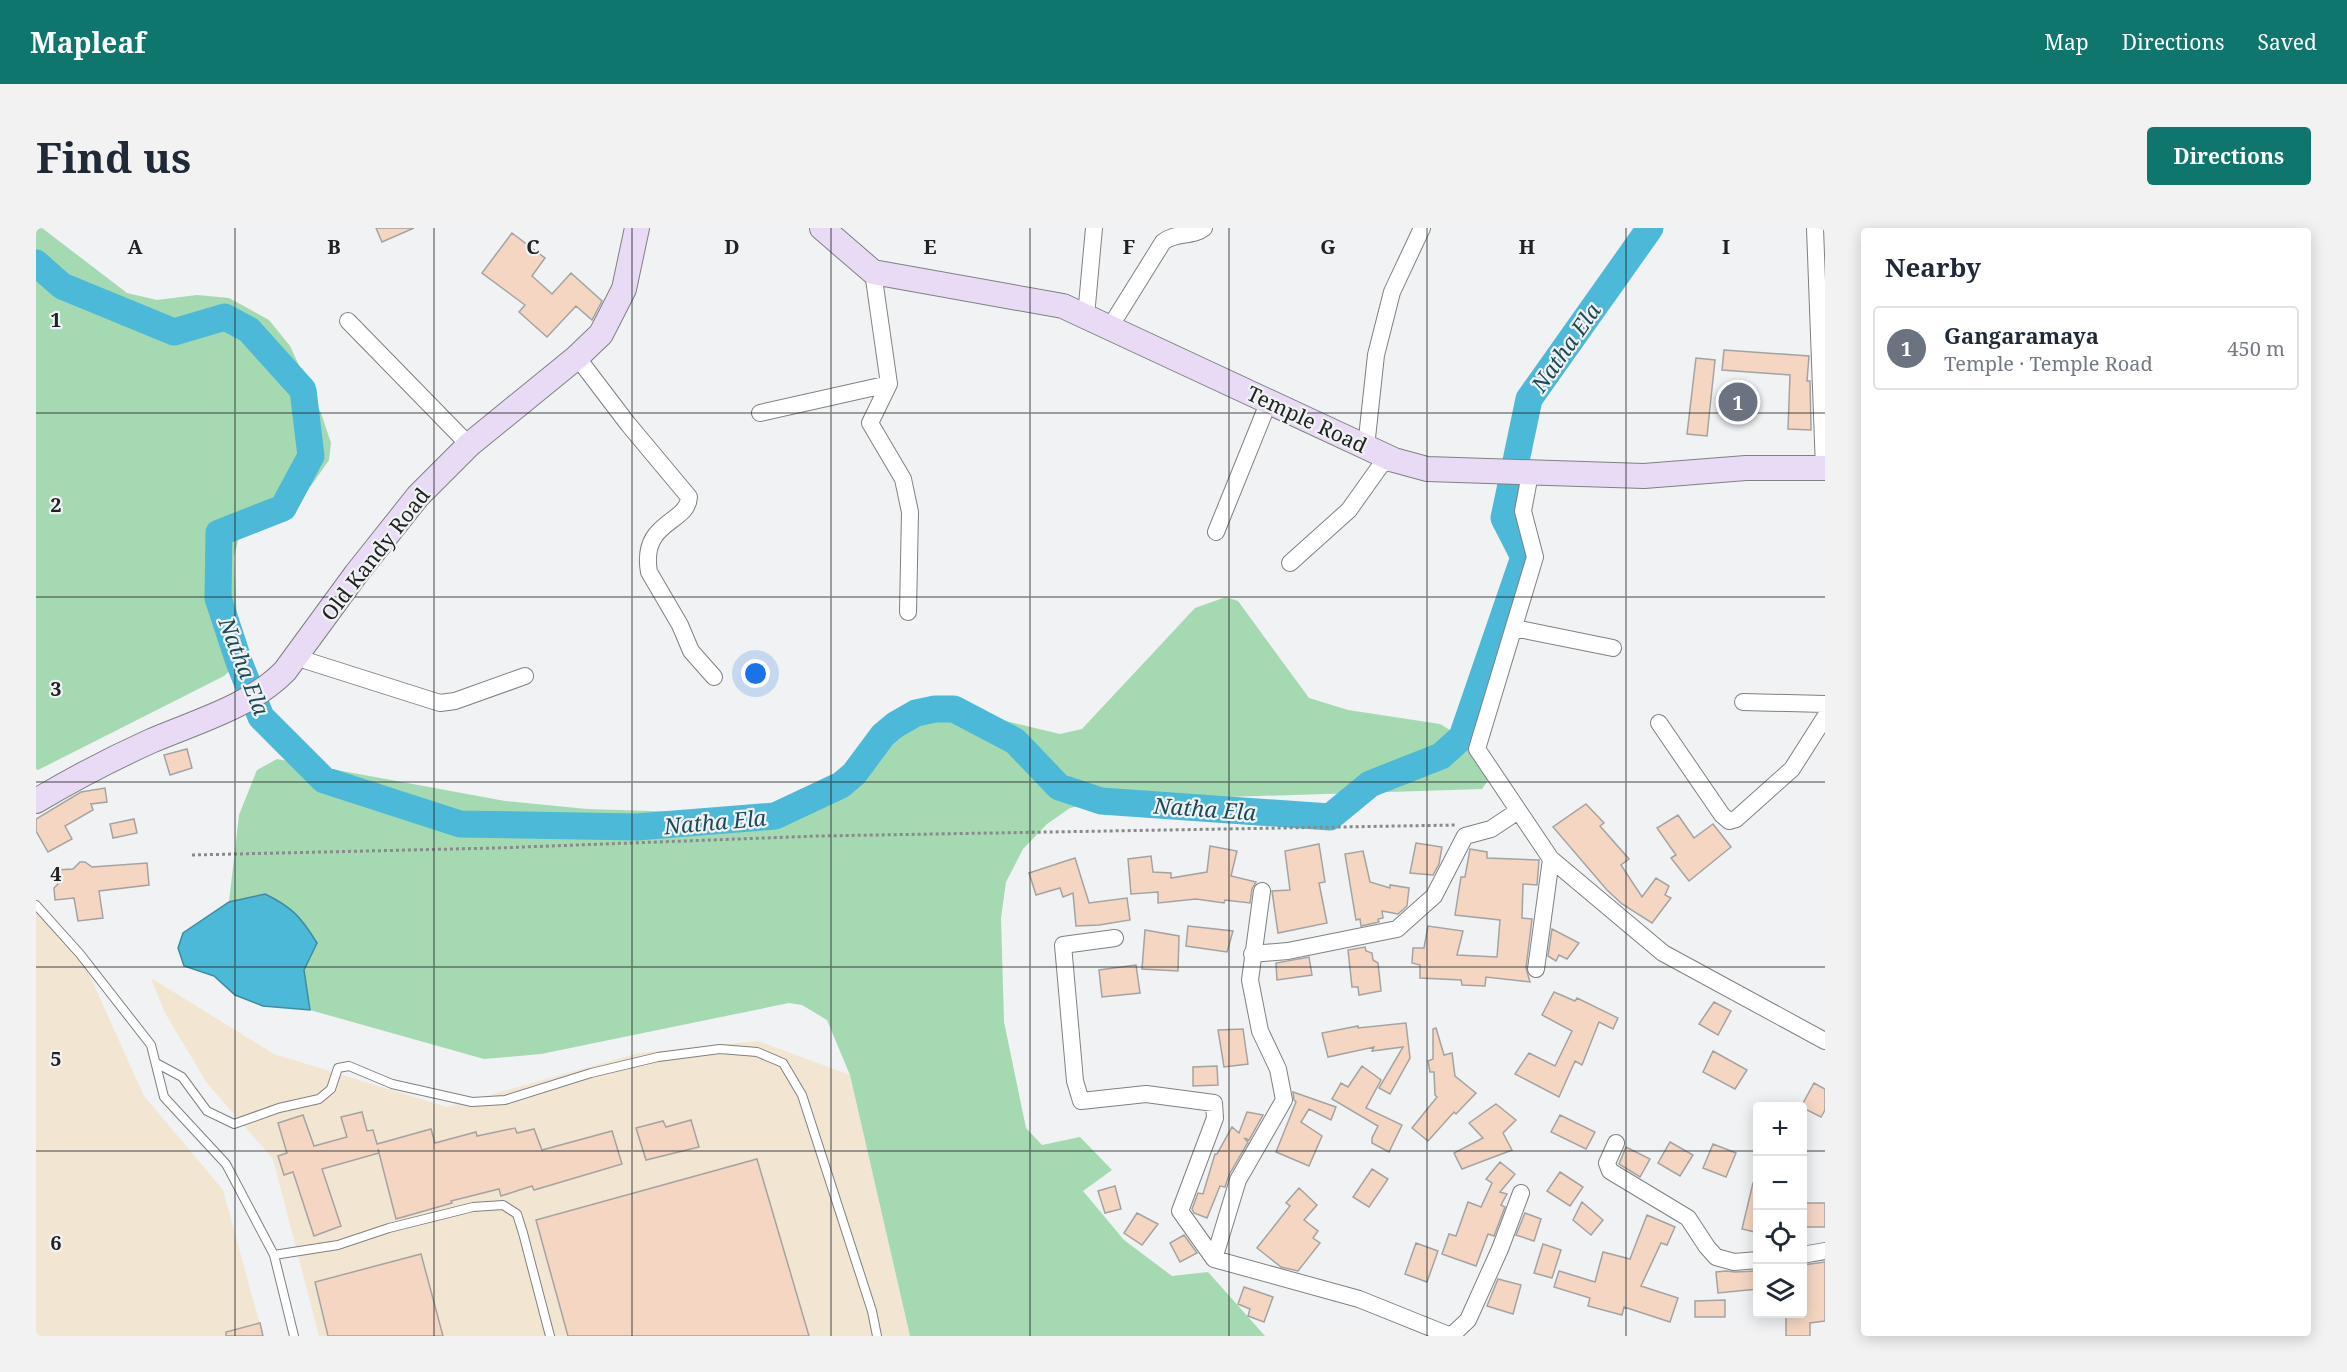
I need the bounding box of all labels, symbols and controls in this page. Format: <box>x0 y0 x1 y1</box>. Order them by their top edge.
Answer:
text: Mapleaf <box>30 23 146 61</box>
text: Map <box>2044 28 2089 56</box>
text: Directions <box>2122 28 2224 56</box>
text: Saved <box>2257 28 2317 56</box>
button: Directions <box>2147 127 2311 185</box>
text: Find us <box>36 128 191 185</box>
text: A <box>127 233 143 260</box>
text: B <box>327 233 341 260</box>
text: C <box>526 233 540 260</box>
text: D <box>724 233 740 260</box>
text: E <box>923 233 937 260</box>
text: F <box>1123 233 1135 260</box>
text: G <box>1320 233 1336 260</box>
text: H <box>1519 233 1535 260</box>
text: I <box>1722 233 1730 260</box>
text: Nearby <box>1885 249 1981 285</box>
water label: Natha Ela <box>1523 296 1607 398</box>
text: 1 <box>50 306 62 333</box>
text: Gangaramaya <box>1944 320 2099 350</box>
text: 1 <box>1901 335 1912 362</box>
text: 450 m <box>2227 335 2285 362</box>
text: Temple · Temple Road <box>1944 350 2153 377</box>
street label: Temple Road <box>1242 379 1372 459</box>
pin: 1 <box>1718 380 1758 424</box>
street label: Old Kandy Road <box>314 482 436 626</box>
text: 2 <box>50 491 62 518</box>
water label: Natha Ela <box>212 612 277 719</box>
your location <box>741 659 770 688</box>
text: 3 <box>50 675 62 702</box>
water label: Natha Ela <box>1152 789 1257 827</box>
water label: Natha Ela <box>662 802 768 840</box>
text: 4 <box>50 860 62 887</box>
text: 5 <box>50 1045 62 1072</box>
map controls <box>1753 1102 1807 1318</box>
button: + <box>1753 1102 1807 1156</box>
button: − <box>1753 1156 1807 1210</box>
button: locate <box>1753 1210 1807 1264</box>
text: 6 <box>50 1229 62 1256</box>
button: layers <box>1753 1264 1807 1318</box>

